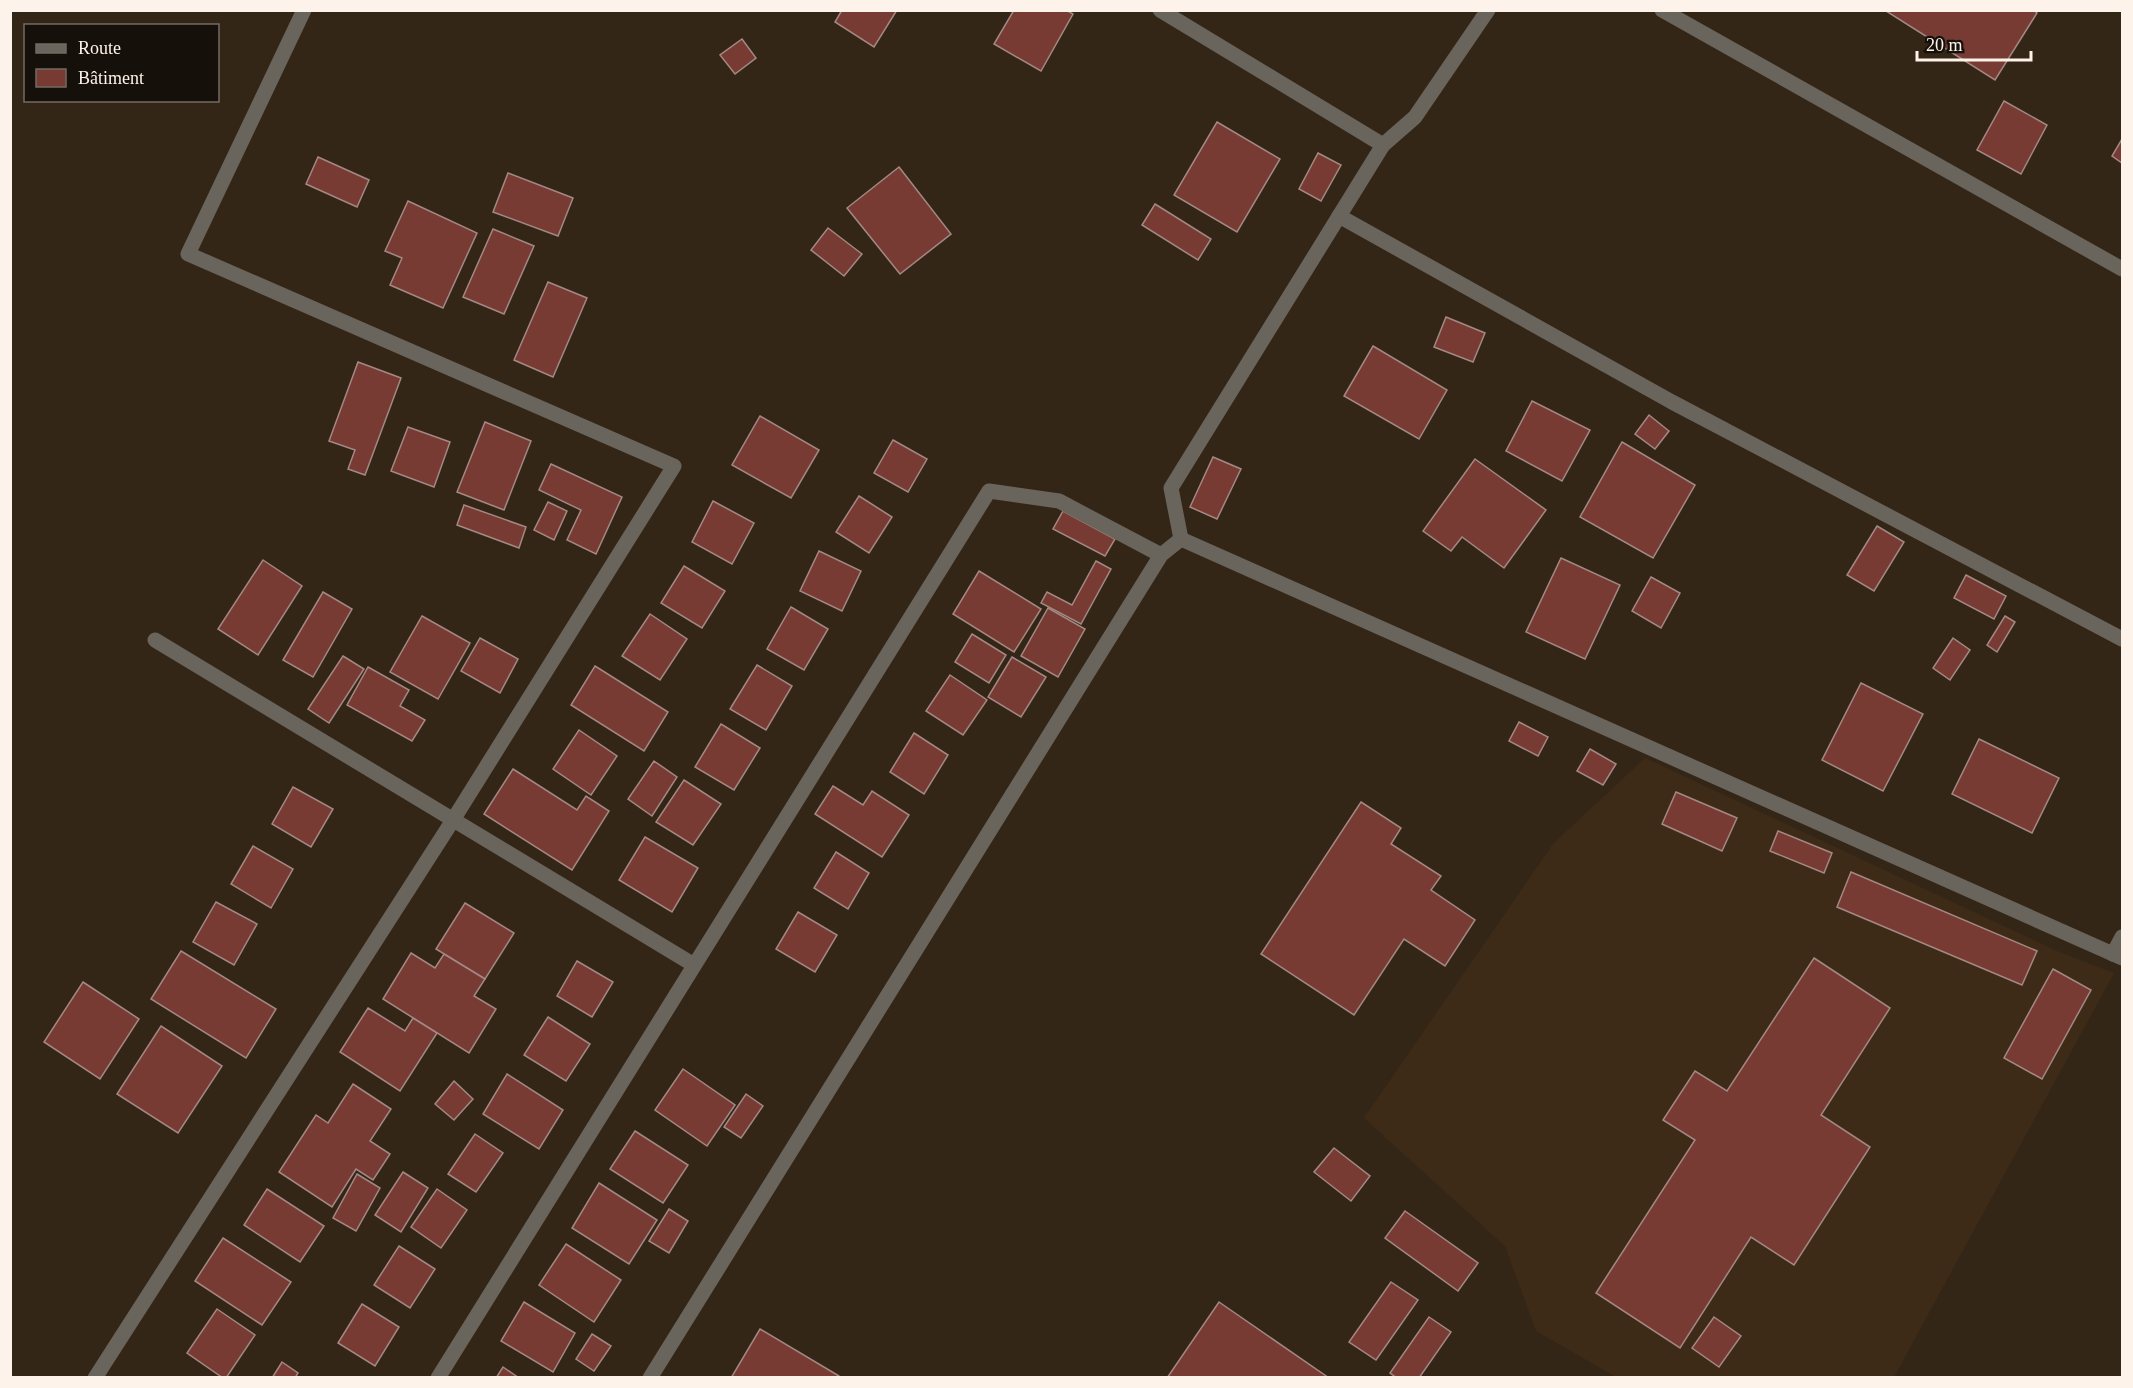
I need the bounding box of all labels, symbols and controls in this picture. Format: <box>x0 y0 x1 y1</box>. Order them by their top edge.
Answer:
legend <box>24 24 219 102</box>
scale bar <box>1917 24 2031 62</box>
text: 20 m <box>1926 35 1963 55</box>
text: Route <box>78 38 121 58</box>
text: Bâtiment <box>78 68 144 88</box>

